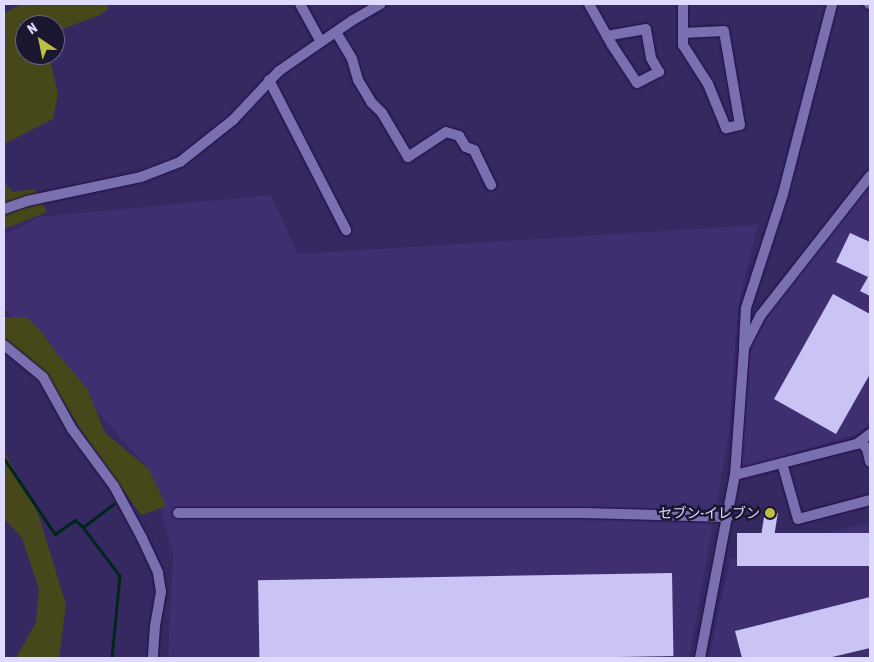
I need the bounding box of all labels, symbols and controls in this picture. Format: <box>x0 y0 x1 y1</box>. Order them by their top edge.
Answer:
north arrow <box>15 15 65 65</box>
text: N <box>24 19 40 37</box>
place label: セブン-イレブン <box>659 505 760 521</box>
marker: セブン-イレブン <box>764 507 776 519</box>

